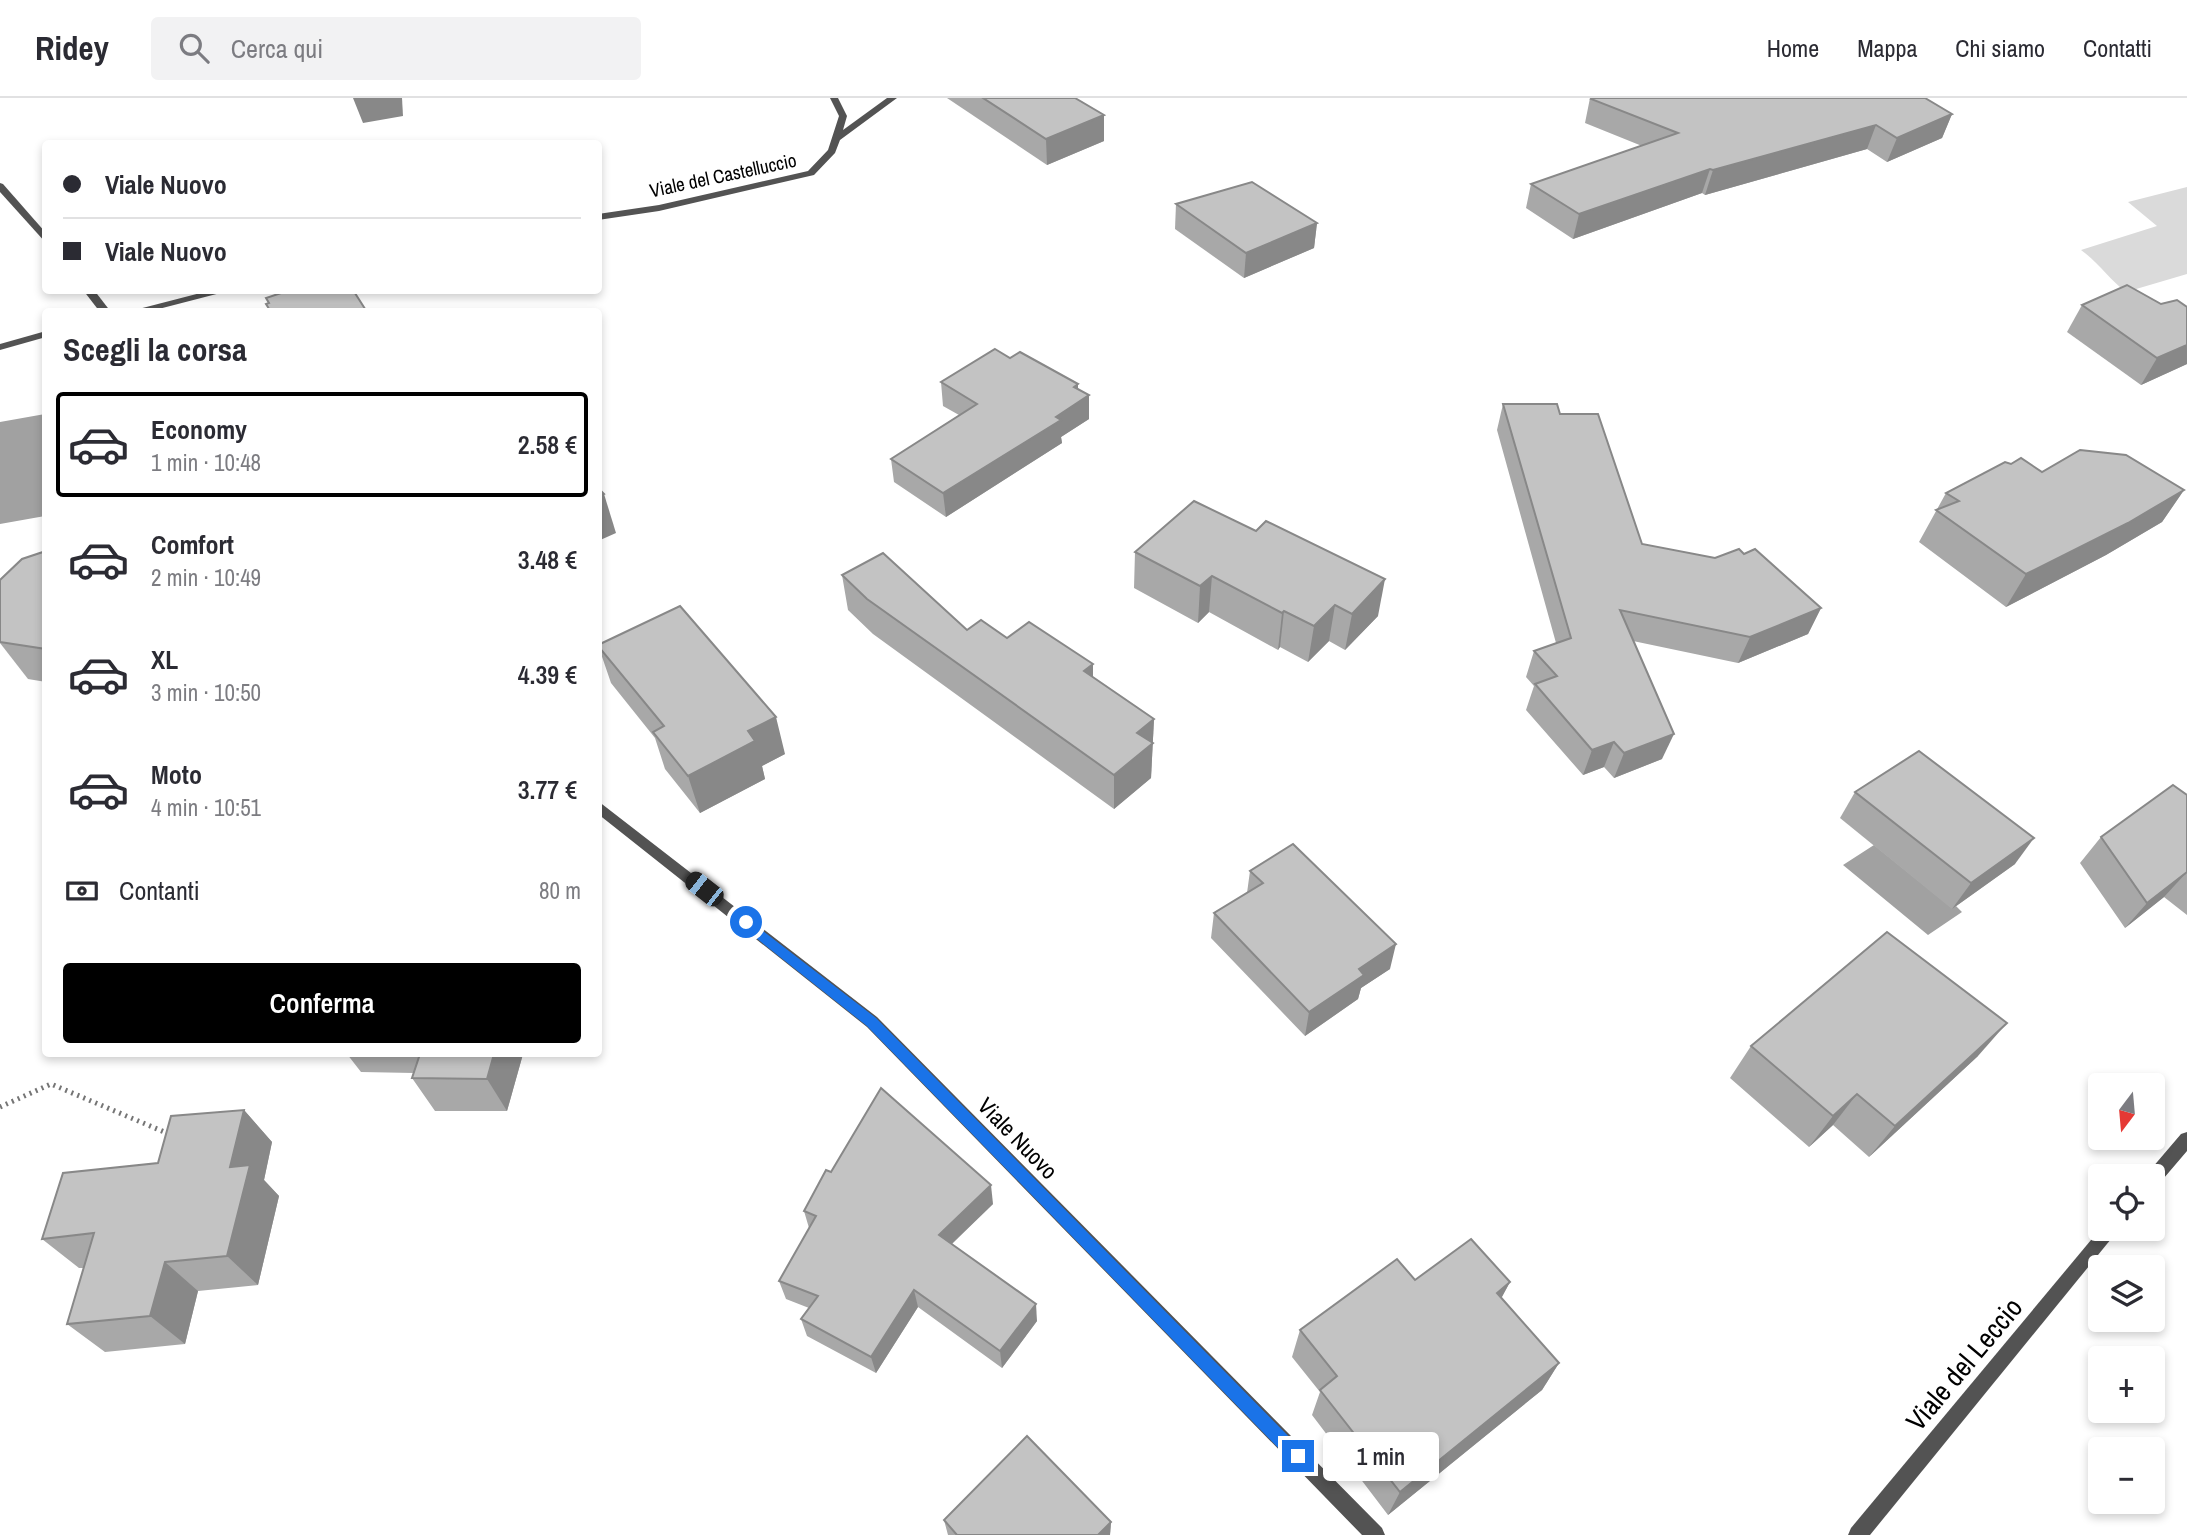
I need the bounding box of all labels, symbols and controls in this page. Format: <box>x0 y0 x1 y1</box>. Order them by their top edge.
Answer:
search box <box>151 17 641 80</box>
text: Ridey <box>35 26 109 70</box>
icon: search <box>175 29 213 67</box>
text: Cerca qui <box>231 31 323 66</box>
text: Home <box>1767 32 1819 64</box>
text: Mappa <box>1857 32 1917 64</box>
text: Chi siamo <box>1955 32 2045 64</box>
text: Contatti <box>2083 32 2152 64</box>
street label: Viale del Castelluccio <box>647 147 799 203</box>
text: Viale Nuovo <box>105 167 227 202</box>
text: Viale Nuovo <box>105 234 227 269</box>
text: Scegli la corsa <box>63 328 247 371</box>
text: Economy <box>151 412 247 447</box>
icon: car <box>67 413 130 476</box>
text: 2.58 € <box>518 427 577 462</box>
text: 1 min · 10:48 <box>151 447 261 478</box>
text: Comfort <box>151 527 234 562</box>
icon: car <box>67 528 130 591</box>
text: 3.48 € <box>518 542 577 577</box>
text: 2 min · 10:49 <box>151 562 261 593</box>
text: XL <box>151 642 178 677</box>
icon: car <box>67 643 130 706</box>
text: 4.39 € <box>518 657 577 692</box>
text: 3 min · 10:50 <box>151 677 261 708</box>
text: Moto <box>151 757 202 792</box>
icon: car <box>67 758 130 821</box>
text: 3.77 € <box>518 772 577 807</box>
text: 4 min · 10:51 <box>151 792 261 823</box>
car <box>681 868 728 910</box>
icon: cash <box>63 872 101 910</box>
text: Contanti <box>119 873 200 908</box>
text: 80 m <box>539 875 581 906</box>
route start <box>730 906 762 938</box>
button: Conferma <box>63 963 581 1043</box>
north arrow <box>2088 1073 2165 1150</box>
map controls <box>2088 1073 2165 1514</box>
street label: Viale Nuovo <box>971 1090 1065 1186</box>
button: locate <box>2088 1164 2165 1241</box>
button: layers <box>2088 1255 2165 1332</box>
street label: Viale del Leccio <box>1897 1289 2031 1439</box>
button: + <box>2088 1346 2165 1423</box>
callout: 1 min <box>1322 1432 1438 1480</box>
button: − <box>2088 1437 2165 1514</box>
route end <box>1282 1440 1314 1472</box>
text: 1 min <box>1357 1441 1405 1472</box>

